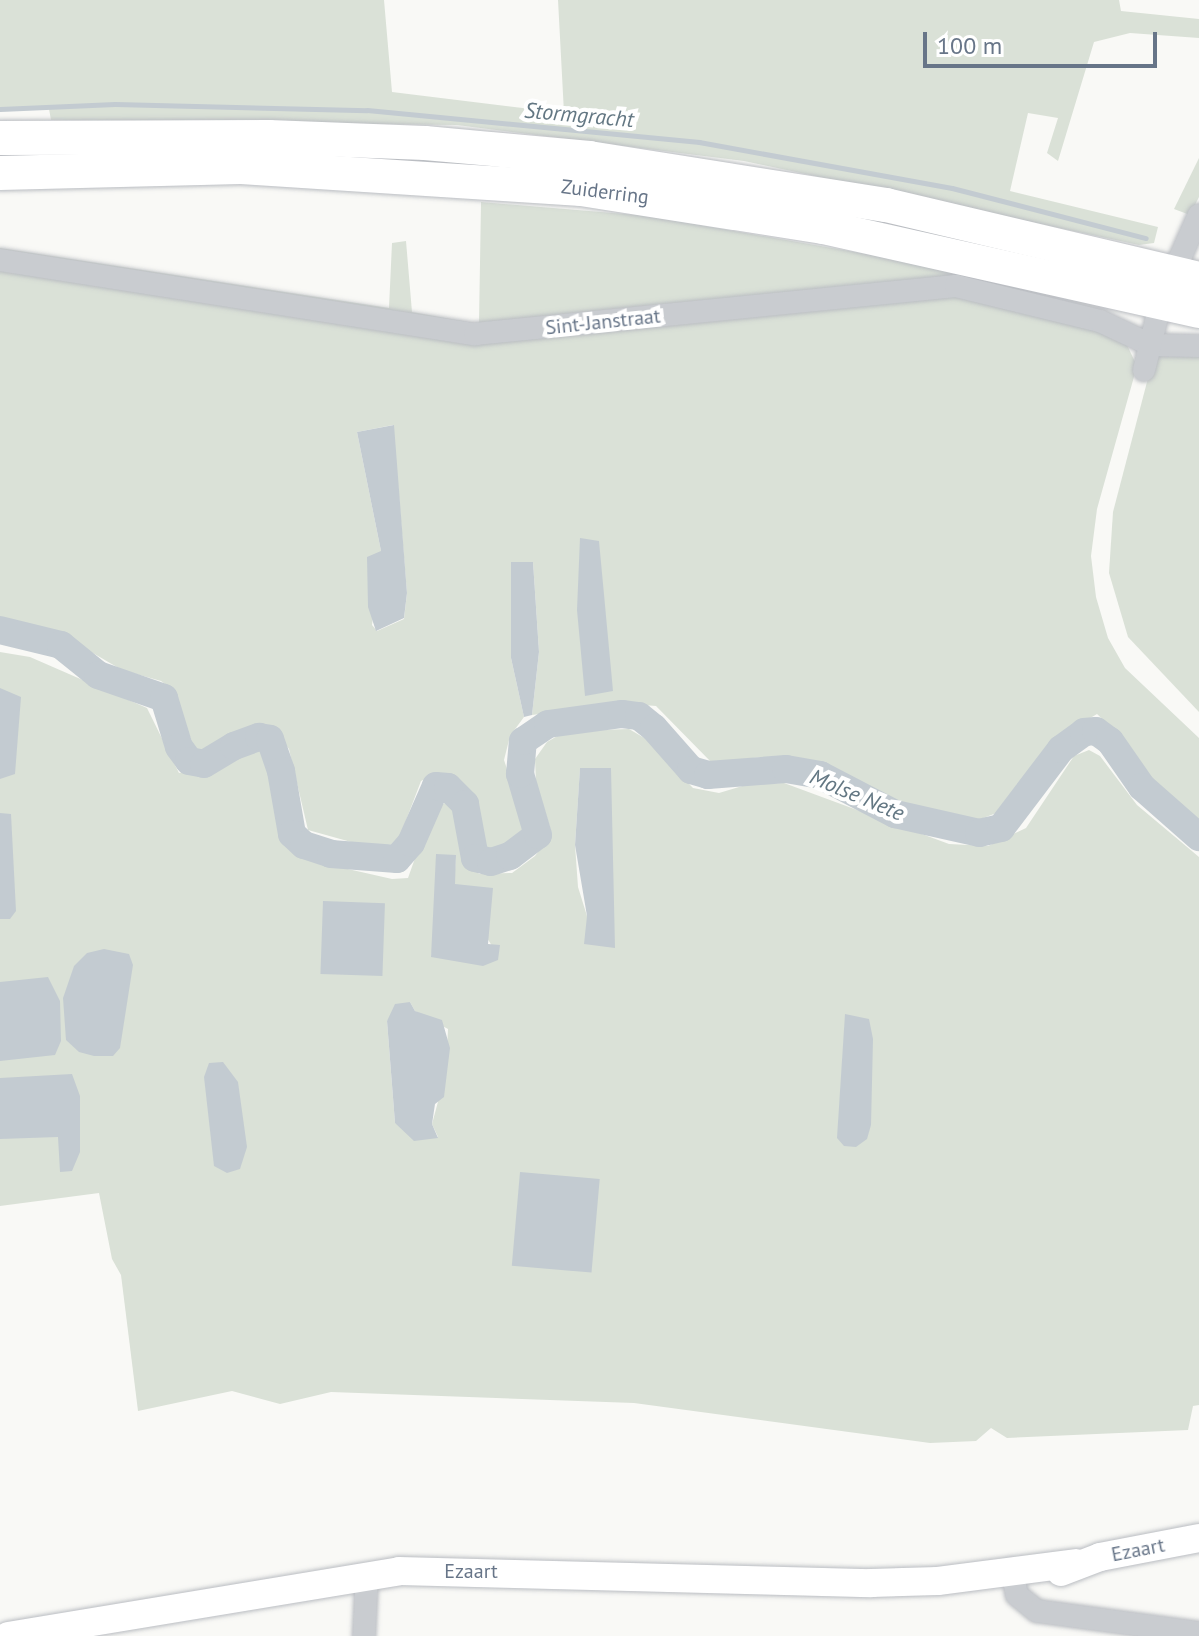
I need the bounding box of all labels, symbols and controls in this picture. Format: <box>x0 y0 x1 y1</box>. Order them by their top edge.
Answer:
scale bar <box>927 16 1161 66</box>
text: 100 m <box>937 30 1002 61</box>
water label: Stormgracht <box>523 97 635 133</box>
street label: Zuiderring <box>560 175 650 209</box>
street label: Sint-Janstraat <box>544 304 662 340</box>
water label: Molse Nete <box>806 763 908 827</box>
street label: Ezaart <box>1109 1533 1167 1567</box>
street label: Ezaart <box>444 1559 498 1583</box>

